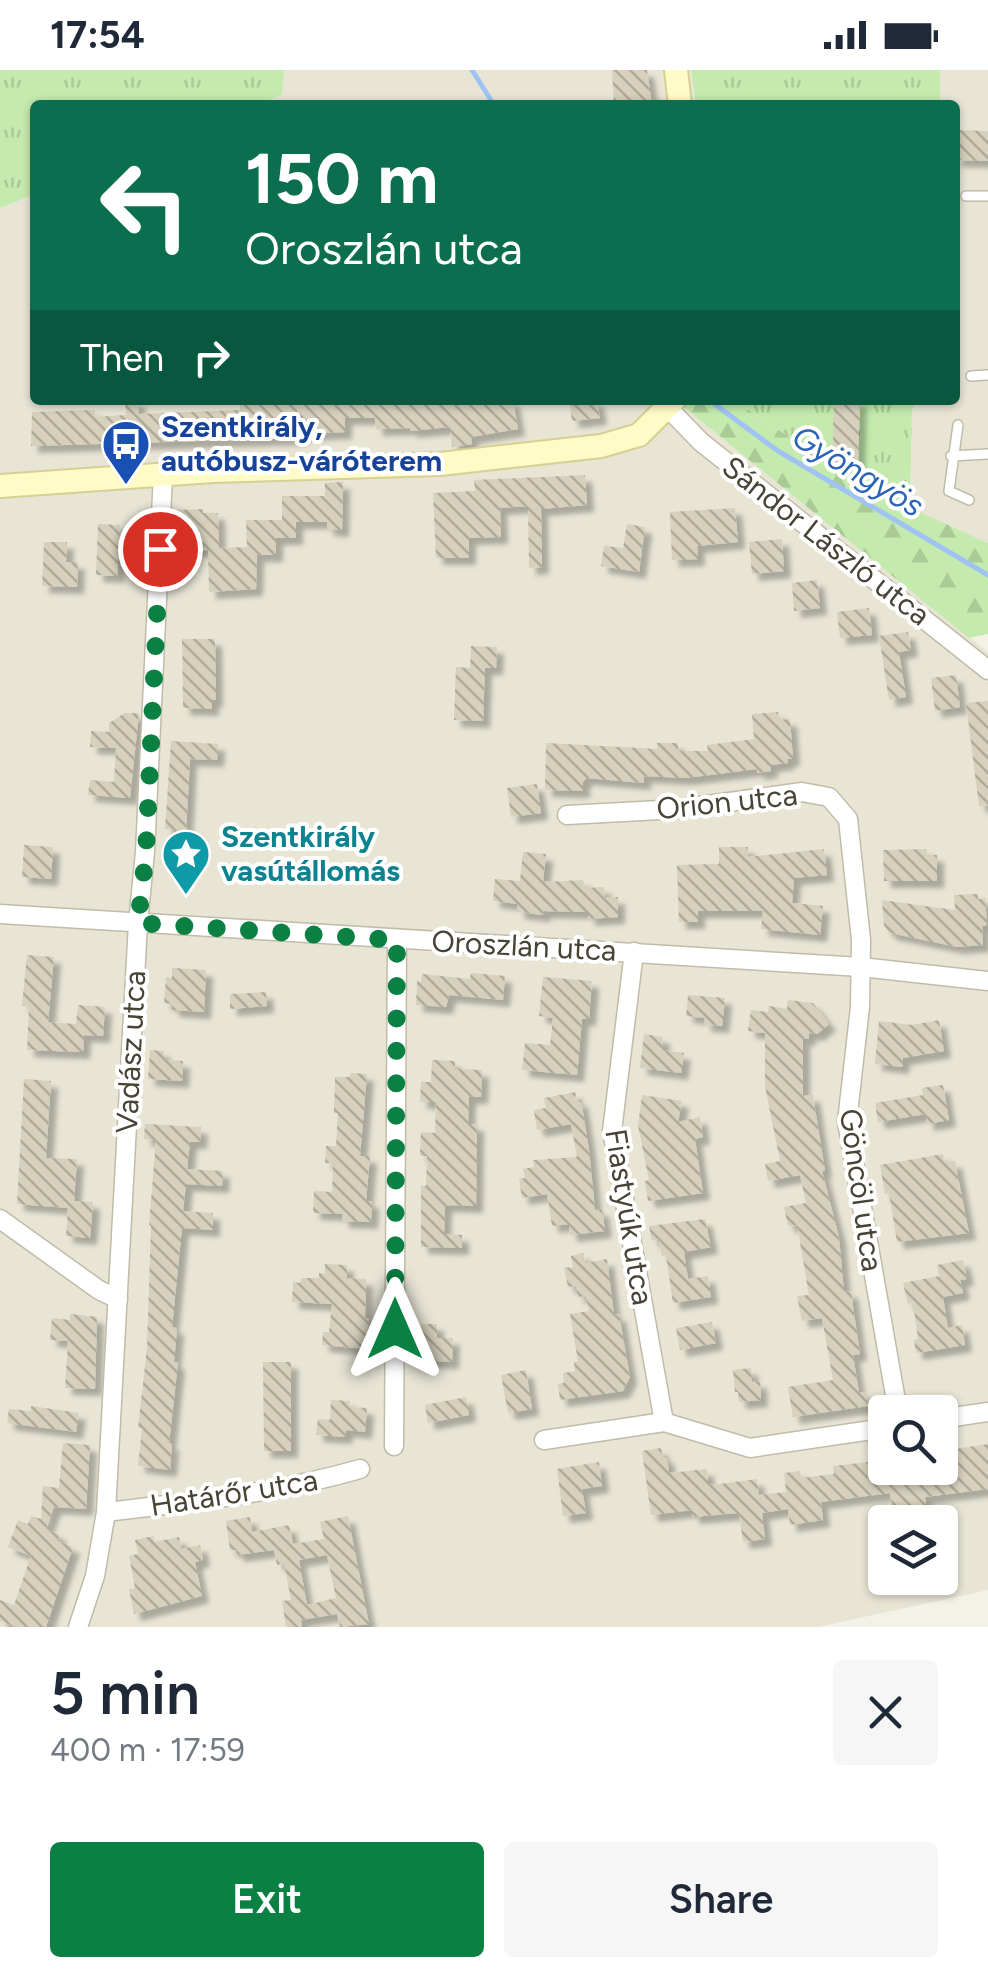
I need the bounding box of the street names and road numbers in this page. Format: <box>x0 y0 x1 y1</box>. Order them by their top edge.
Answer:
street label: Sándor László utca <box>715 448 938 633</box>
street label: Orion utca <box>655 776 799 827</box>
street label: Oroszlán utca <box>431 922 617 969</box>
street label: Vadász utca <box>108 969 153 1135</box>
street label: Göncöl utca <box>832 1106 891 1274</box>
street label: Fiastyúk utca <box>597 1126 662 1308</box>
street label: Határőr utca <box>148 1461 320 1524</box>

